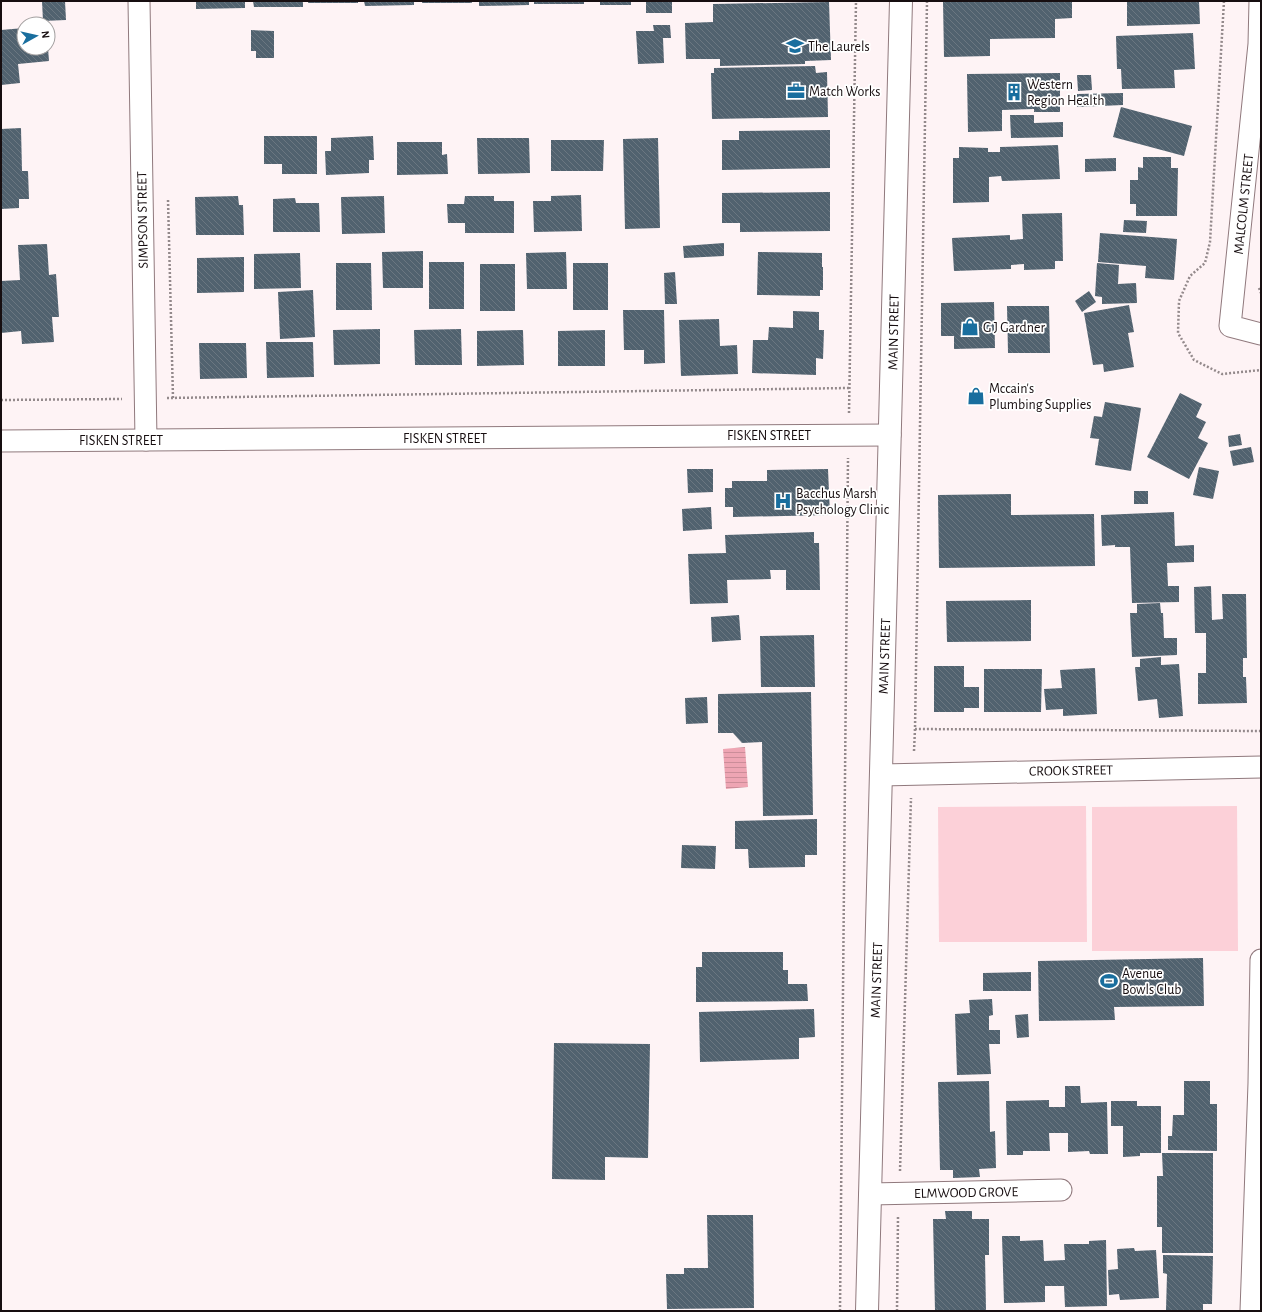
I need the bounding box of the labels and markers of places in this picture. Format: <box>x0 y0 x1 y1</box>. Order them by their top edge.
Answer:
school or university icon: The Laurels <box>785 36 805 56</box>
place label: The Laurels <box>808 40 870 54</box>
place label: Western Region Health <box>1027 78 1104 108</box>
office icon: Match Works <box>786 81 806 101</box>
building icon: Western Region Health <box>1004 82 1024 102</box>
place label: Match Works <box>809 85 880 99</box>
shop icon: G J Gardner <box>960 317 980 337</box>
place label: G J Gardner <box>983 321 1045 335</box>
place label: Mccain's Plumbing Supplies <box>989 382 1091 412</box>
shop icon: Mccain's Plumbing Supplies <box>966 386 986 406</box>
place label: Bacchus Marsh Psychology Clinic <box>796 487 890 517</box>
hospital icon: Bacchus Marsh Psychology Clinic <box>773 491 793 511</box>
place label: Avenue Bowls Club <box>1122 967 1182 997</box>
sports icon: Avenue Bowls Club <box>1099 971 1119 991</box>

